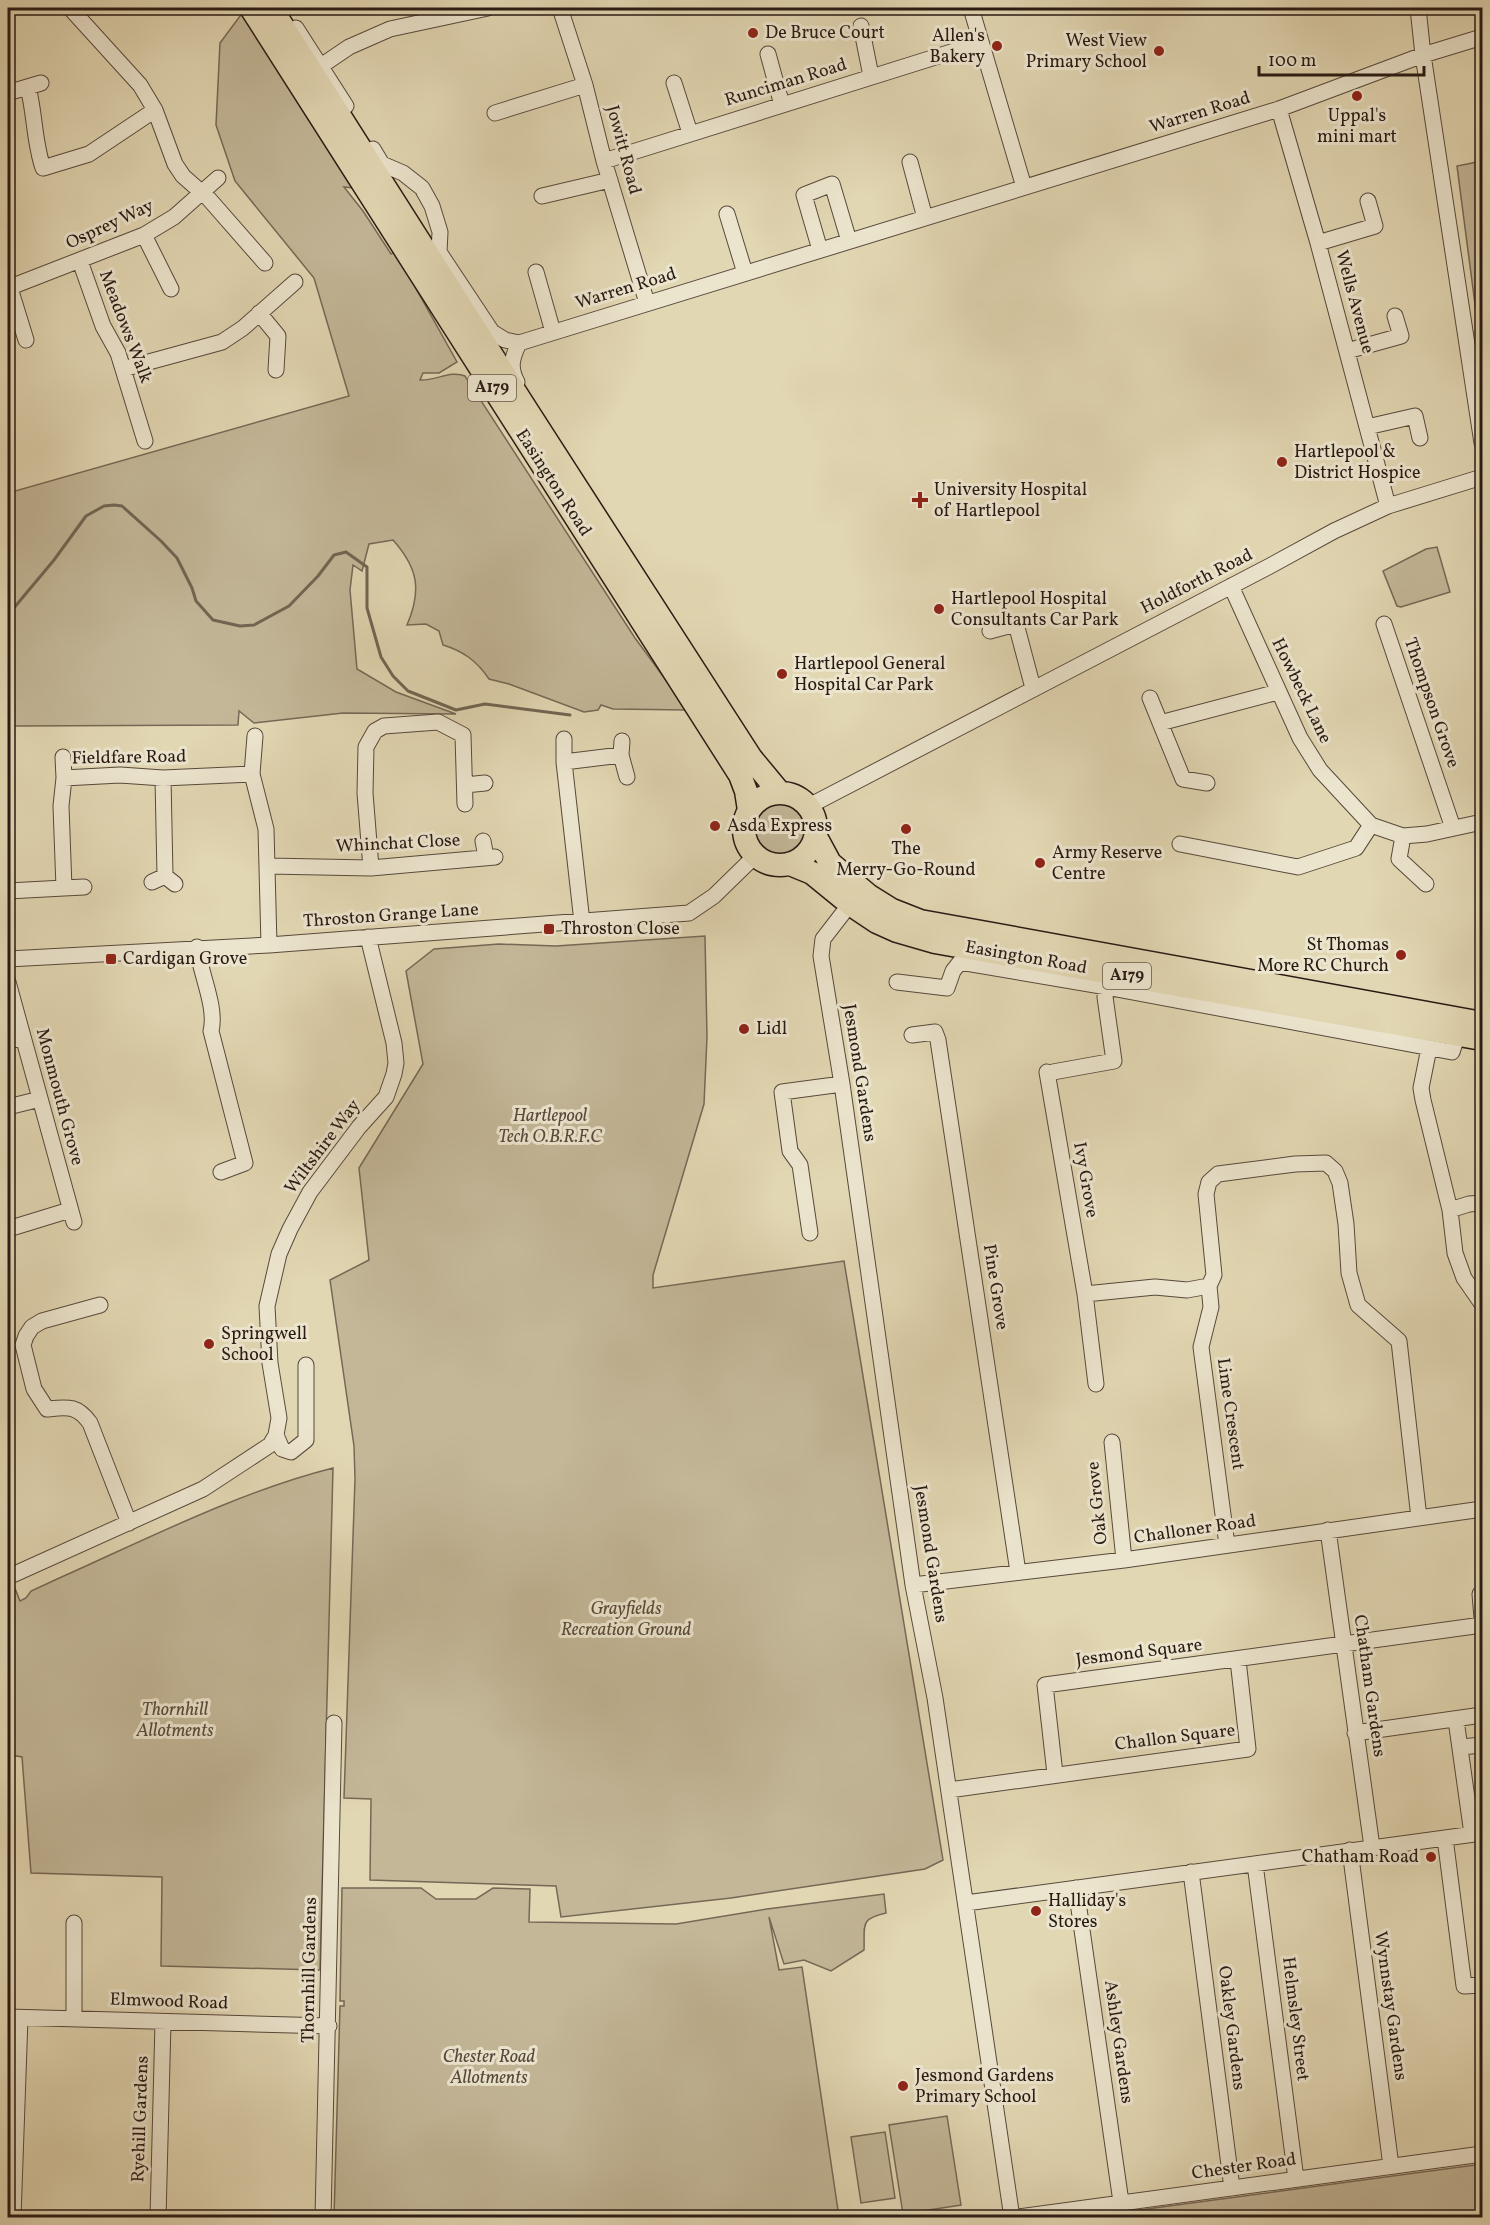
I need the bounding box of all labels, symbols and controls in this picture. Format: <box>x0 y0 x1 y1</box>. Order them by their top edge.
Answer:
place label: De Bruce Court <box>765 21 885 46</box>
place label: Allen's Bakery <box>929 24 985 70</box>
marker: De Bruce Court <box>746 26 760 40</box>
place label: West View Primary School <box>1026 29 1147 75</box>
marker: Allen's Bakery <box>990 39 1004 53</box>
scale bar <box>1259 39 1424 77</box>
marker: West View Primary School <box>1152 44 1166 58</box>
text: 100 m <box>1268 49 1317 74</box>
street label: Runciman Road <box>722 53 850 113</box>
street label: Warren Road <box>1146 86 1254 140</box>
marker: Uppal's mini mart <box>1350 89 1364 103</box>
street label: Jowitt Road <box>599 103 647 197</box>
place label: Uppal's mini mart <box>1317 104 1397 150</box>
street label: Osprey Way <box>62 194 158 256</box>
street label: Wells Avenue <box>1328 248 1380 356</box>
street label: Warren Road <box>572 262 680 316</box>
street label: Meadows Walk <box>92 267 158 387</box>
road number: A179 <box>468 375 516 401</box>
street label: Easington Road <box>509 424 597 542</box>
place label: Hartlepool & District Hospice <box>1294 440 1421 486</box>
marker: Hartlepool & District Hospice <box>1275 455 1289 469</box>
place label: University Hospital of Hartlepool <box>934 478 1087 524</box>
marker: University Hospital of Hartlepool <box>911 491 929 509</box>
street label: Holdforth Road <box>1137 543 1257 621</box>
place label: Hartlepool Hospital Consultants Car Park <box>951 587 1119 633</box>
marker: Hartlepool Hospital Consultants Car Park <box>932 602 946 616</box>
street label: Howbeck Lane <box>1265 634 1337 748</box>
street label: Thompson Grove <box>1397 634 1465 772</box>
place label: Hartlepool General Hospital Car Park <box>794 652 945 698</box>
marker: Hartlepool General Hospital Car Park <box>775 667 789 681</box>
street label: Fieldfare Road <box>72 745 186 771</box>
place label: Asda Express <box>727 814 832 839</box>
marker: Asda Express <box>708 819 722 833</box>
marker: The Merry-Go-Round <box>899 822 913 836</box>
street label: Whinchat Close <box>335 828 461 860</box>
place label: The Merry-Go-Round <box>836 837 976 883</box>
place label: Army Reserve Centre <box>1052 841 1162 887</box>
marker: Army Reserve Centre <box>1033 856 1047 870</box>
street label: Throston Grange Lane <box>302 897 480 935</box>
place label: Throston Close <box>561 917 680 942</box>
marker: Throston Close <box>542 922 556 936</box>
place label: St Thomas More RC Church <box>1257 933 1389 979</box>
street label: Easington Road <box>963 935 1089 981</box>
place label: Cardigan Grove <box>123 947 247 972</box>
marker: St Thomas More RC Church <box>1394 948 1408 962</box>
marker: Cardigan Grove <box>104 952 118 966</box>
road number: A179 <box>1103 963 1151 989</box>
street label: Jesmond Gardens <box>836 1002 882 1144</box>
place label: Lidl <box>756 1017 787 1042</box>
marker: Lidl <box>737 1022 751 1036</box>
street label: Monmouth Grove <box>29 1026 89 1168</box>
street label: Wiltshire Way <box>279 1094 367 1199</box>
park label: Hartlepool Tech O.B.R.F.C <box>498 1104 602 1150</box>
street label: Ivy Grove <box>1066 1140 1104 1220</box>
street label: Pine Grove <box>976 1242 1014 1332</box>
place label: Springwell School <box>221 1322 307 1368</box>
marker: Springwell School <box>202 1337 216 1351</box>
street label: Lime Crescent <box>1210 1356 1250 1472</box>
street label: Oak Grove <box>1081 1460 1115 1546</box>
street label: Jesmond Gardens <box>907 1483 953 1625</box>
street label: Challoner Road <box>1132 1509 1258 1551</box>
park label: Grayfields Recreation Ground <box>561 1597 692 1643</box>
street label: Chatham Gardens <box>1347 1613 1391 1759</box>
street label: Jesmond Square <box>1074 1633 1204 1673</box>
park label: Thornhill Allotments <box>135 1698 214 1744</box>
street label: Challon Square <box>1113 1718 1237 1758</box>
place label: Chatham Road <box>1302 1845 1419 1870</box>
marker: Chatham Road <box>1424 1850 1438 1864</box>
place label: Halliday's Stores <box>1048 1889 1126 1935</box>
street label: Thornhill Gardens <box>296 1897 324 2043</box>
marker: Halliday's Stores <box>1029 1904 1043 1918</box>
street label: Wynnstay Gardens <box>1367 1930 1413 2082</box>
street label: Helmsley Street <box>1275 1956 1315 2082</box>
street label: Oakley Gardens <box>1211 1964 1251 2092</box>
street label: Ashley Gardens <box>1097 1979 1139 2105</box>
street label: Elmwood Road <box>109 1987 229 2017</box>
park label: Chester Road Allotments <box>443 2045 536 2091</box>
street label: Ryehill Gardens <box>126 2055 156 2183</box>
place label: Jesmond Gardens Primary School <box>915 2064 1054 2110</box>
marker: Jesmond Gardens Primary School <box>896 2079 910 2093</box>
street label: Chester Road <box>1190 2147 1298 2187</box>

